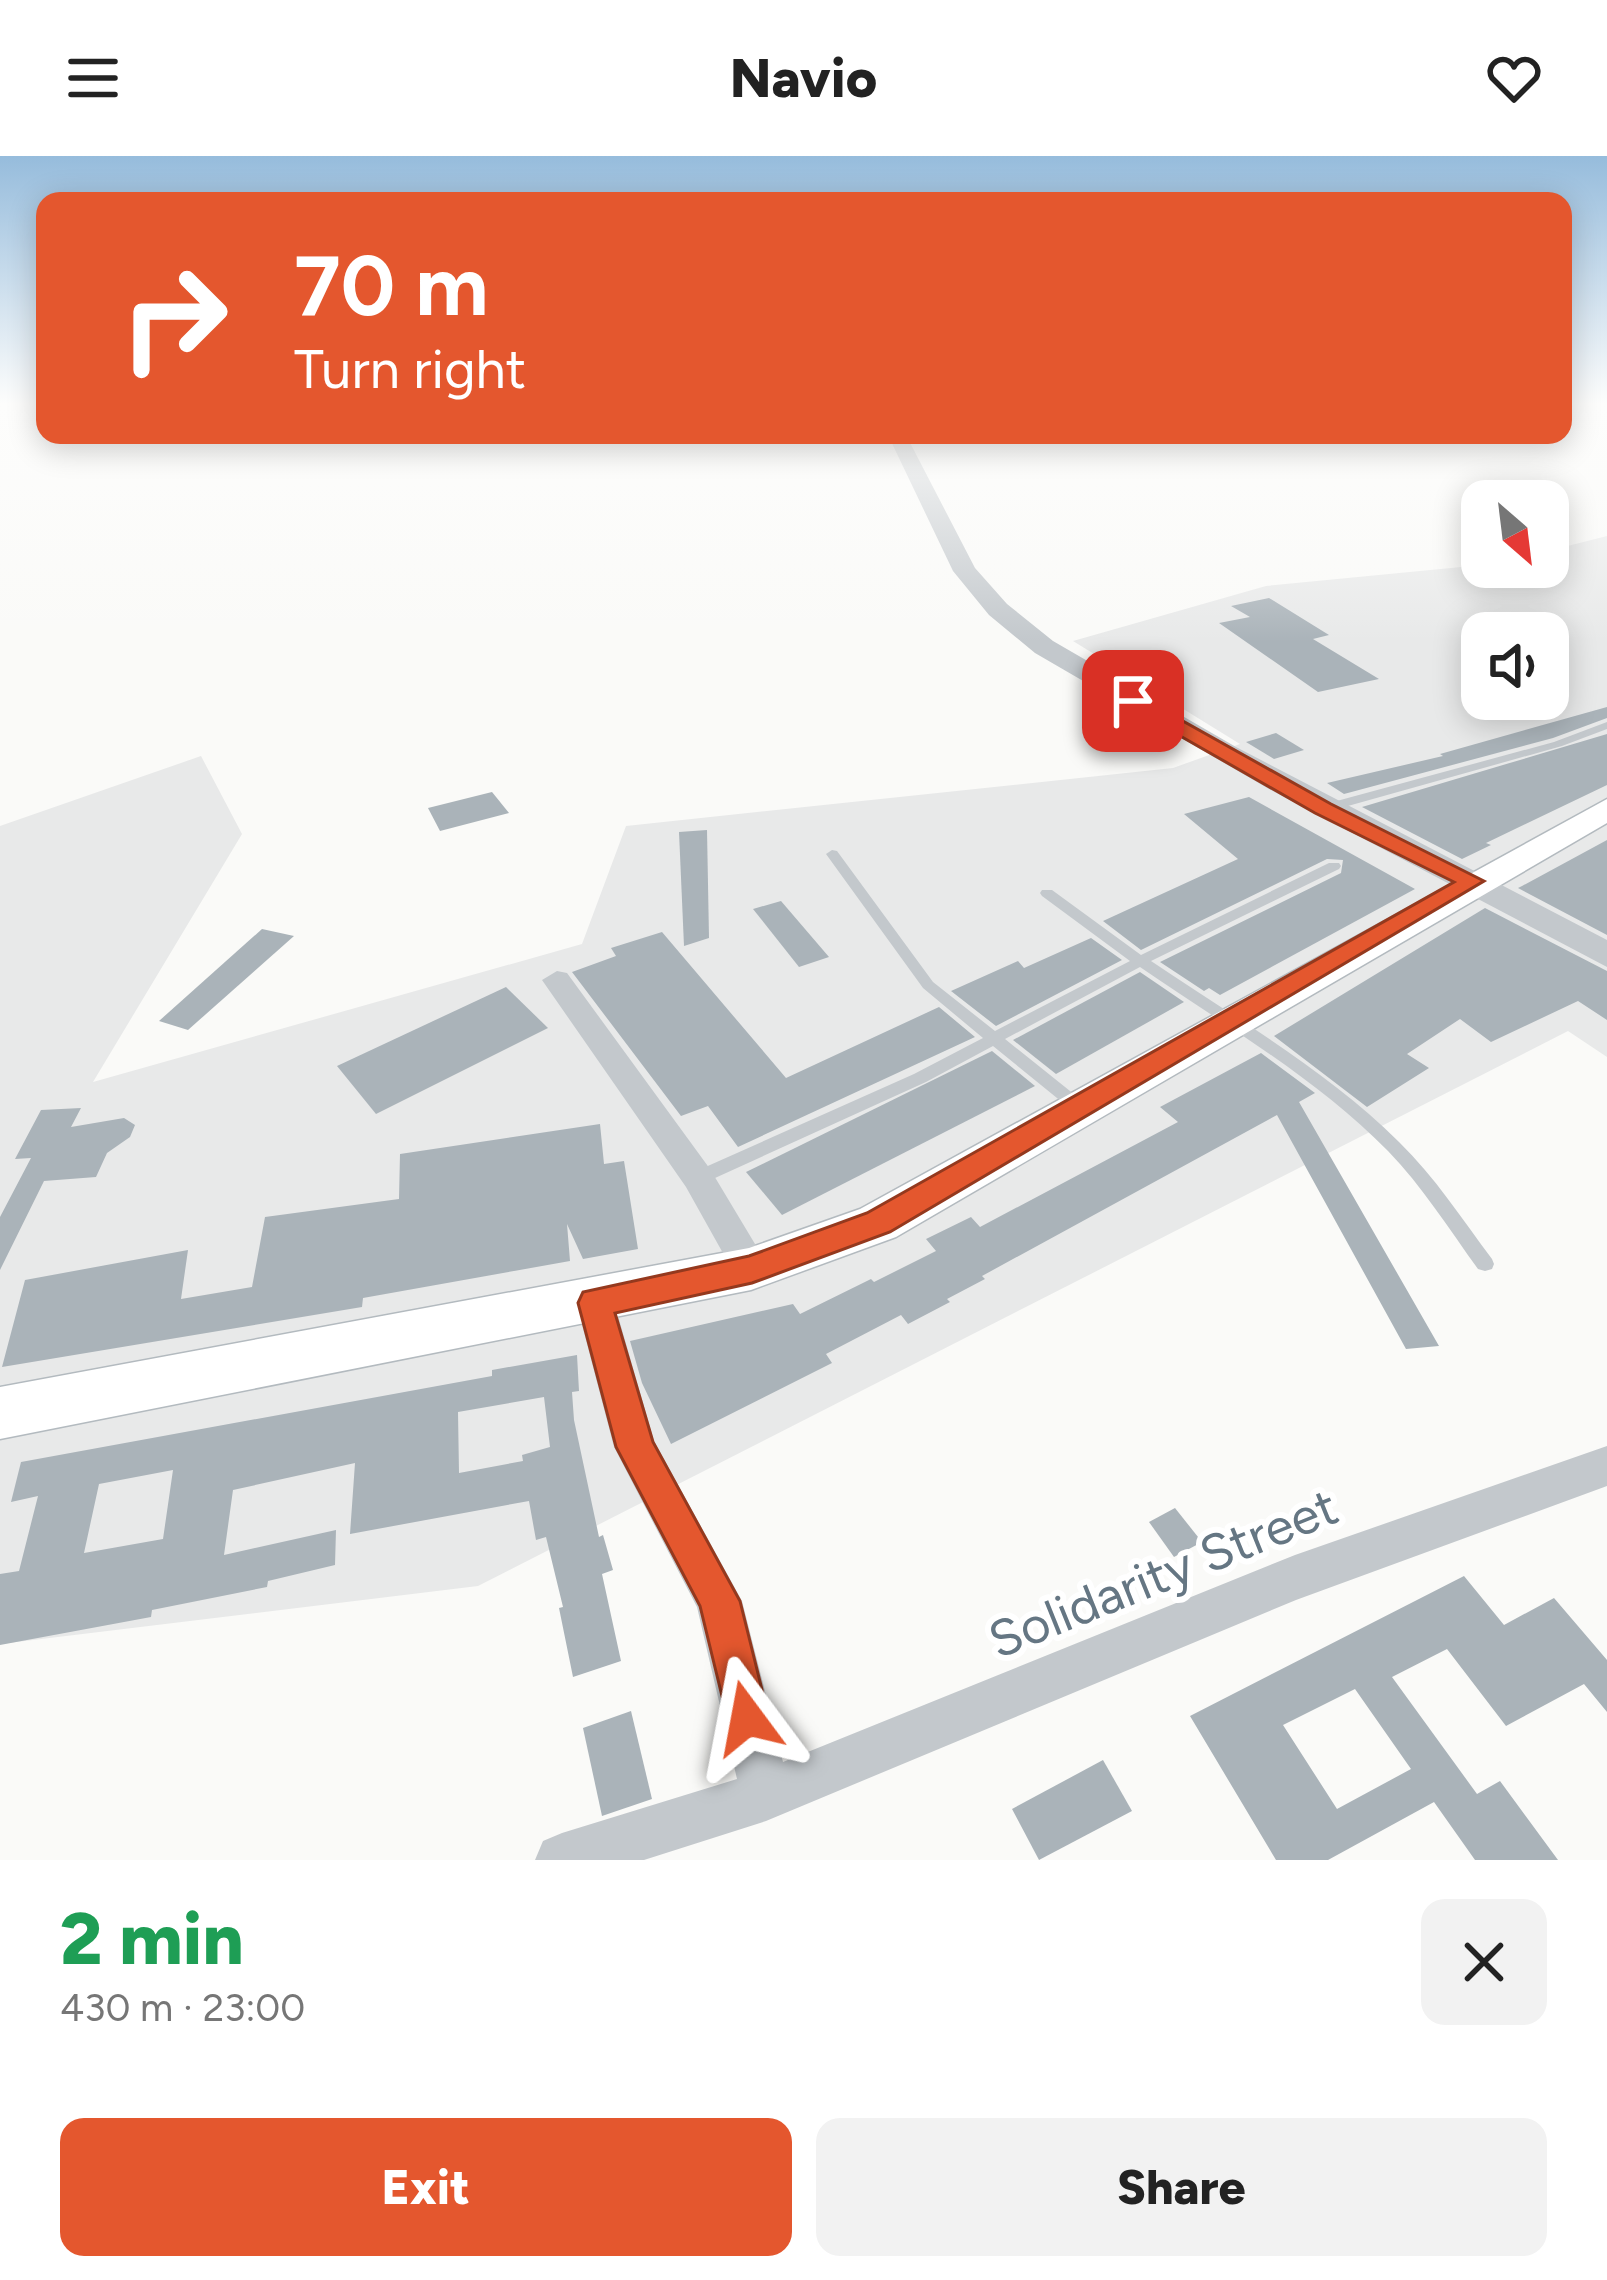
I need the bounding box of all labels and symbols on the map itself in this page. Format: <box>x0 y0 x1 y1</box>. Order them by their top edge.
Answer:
north arrow <box>1461 480 1569 588</box>
pin <box>1082 650 1184 752</box>
street label: Solidarity Street <box>980 1476 1346 1671</box>
position arrow <box>684 1655 810 1781</box>

